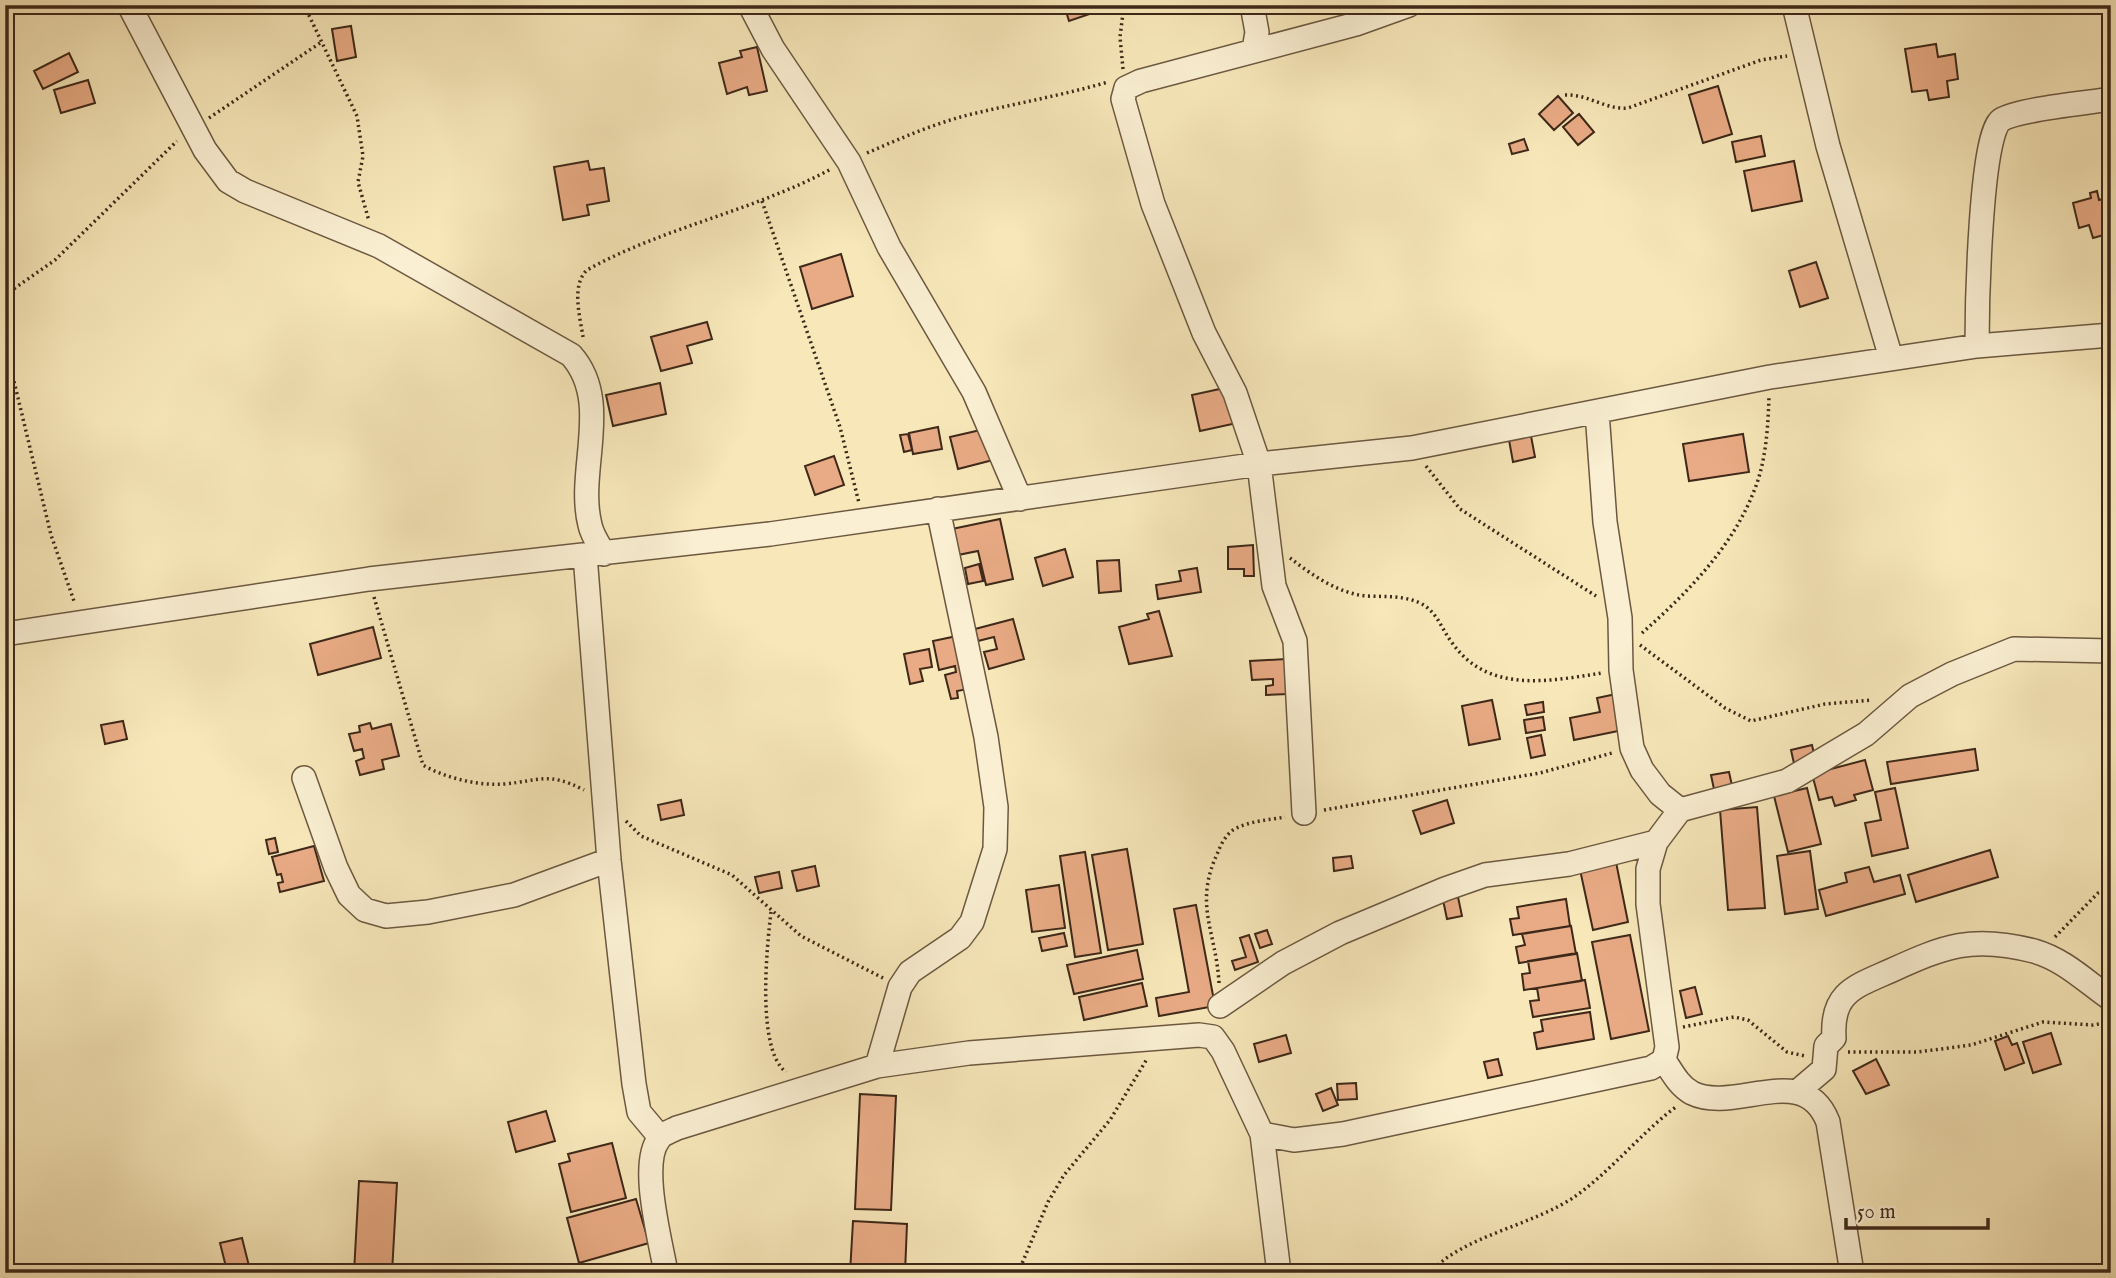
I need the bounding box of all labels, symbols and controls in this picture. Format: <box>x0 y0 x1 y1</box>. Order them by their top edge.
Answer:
scale bar <box>1846 1187 1988 1231</box>
text: 50 m <box>1857 1199 1896 1226</box>

